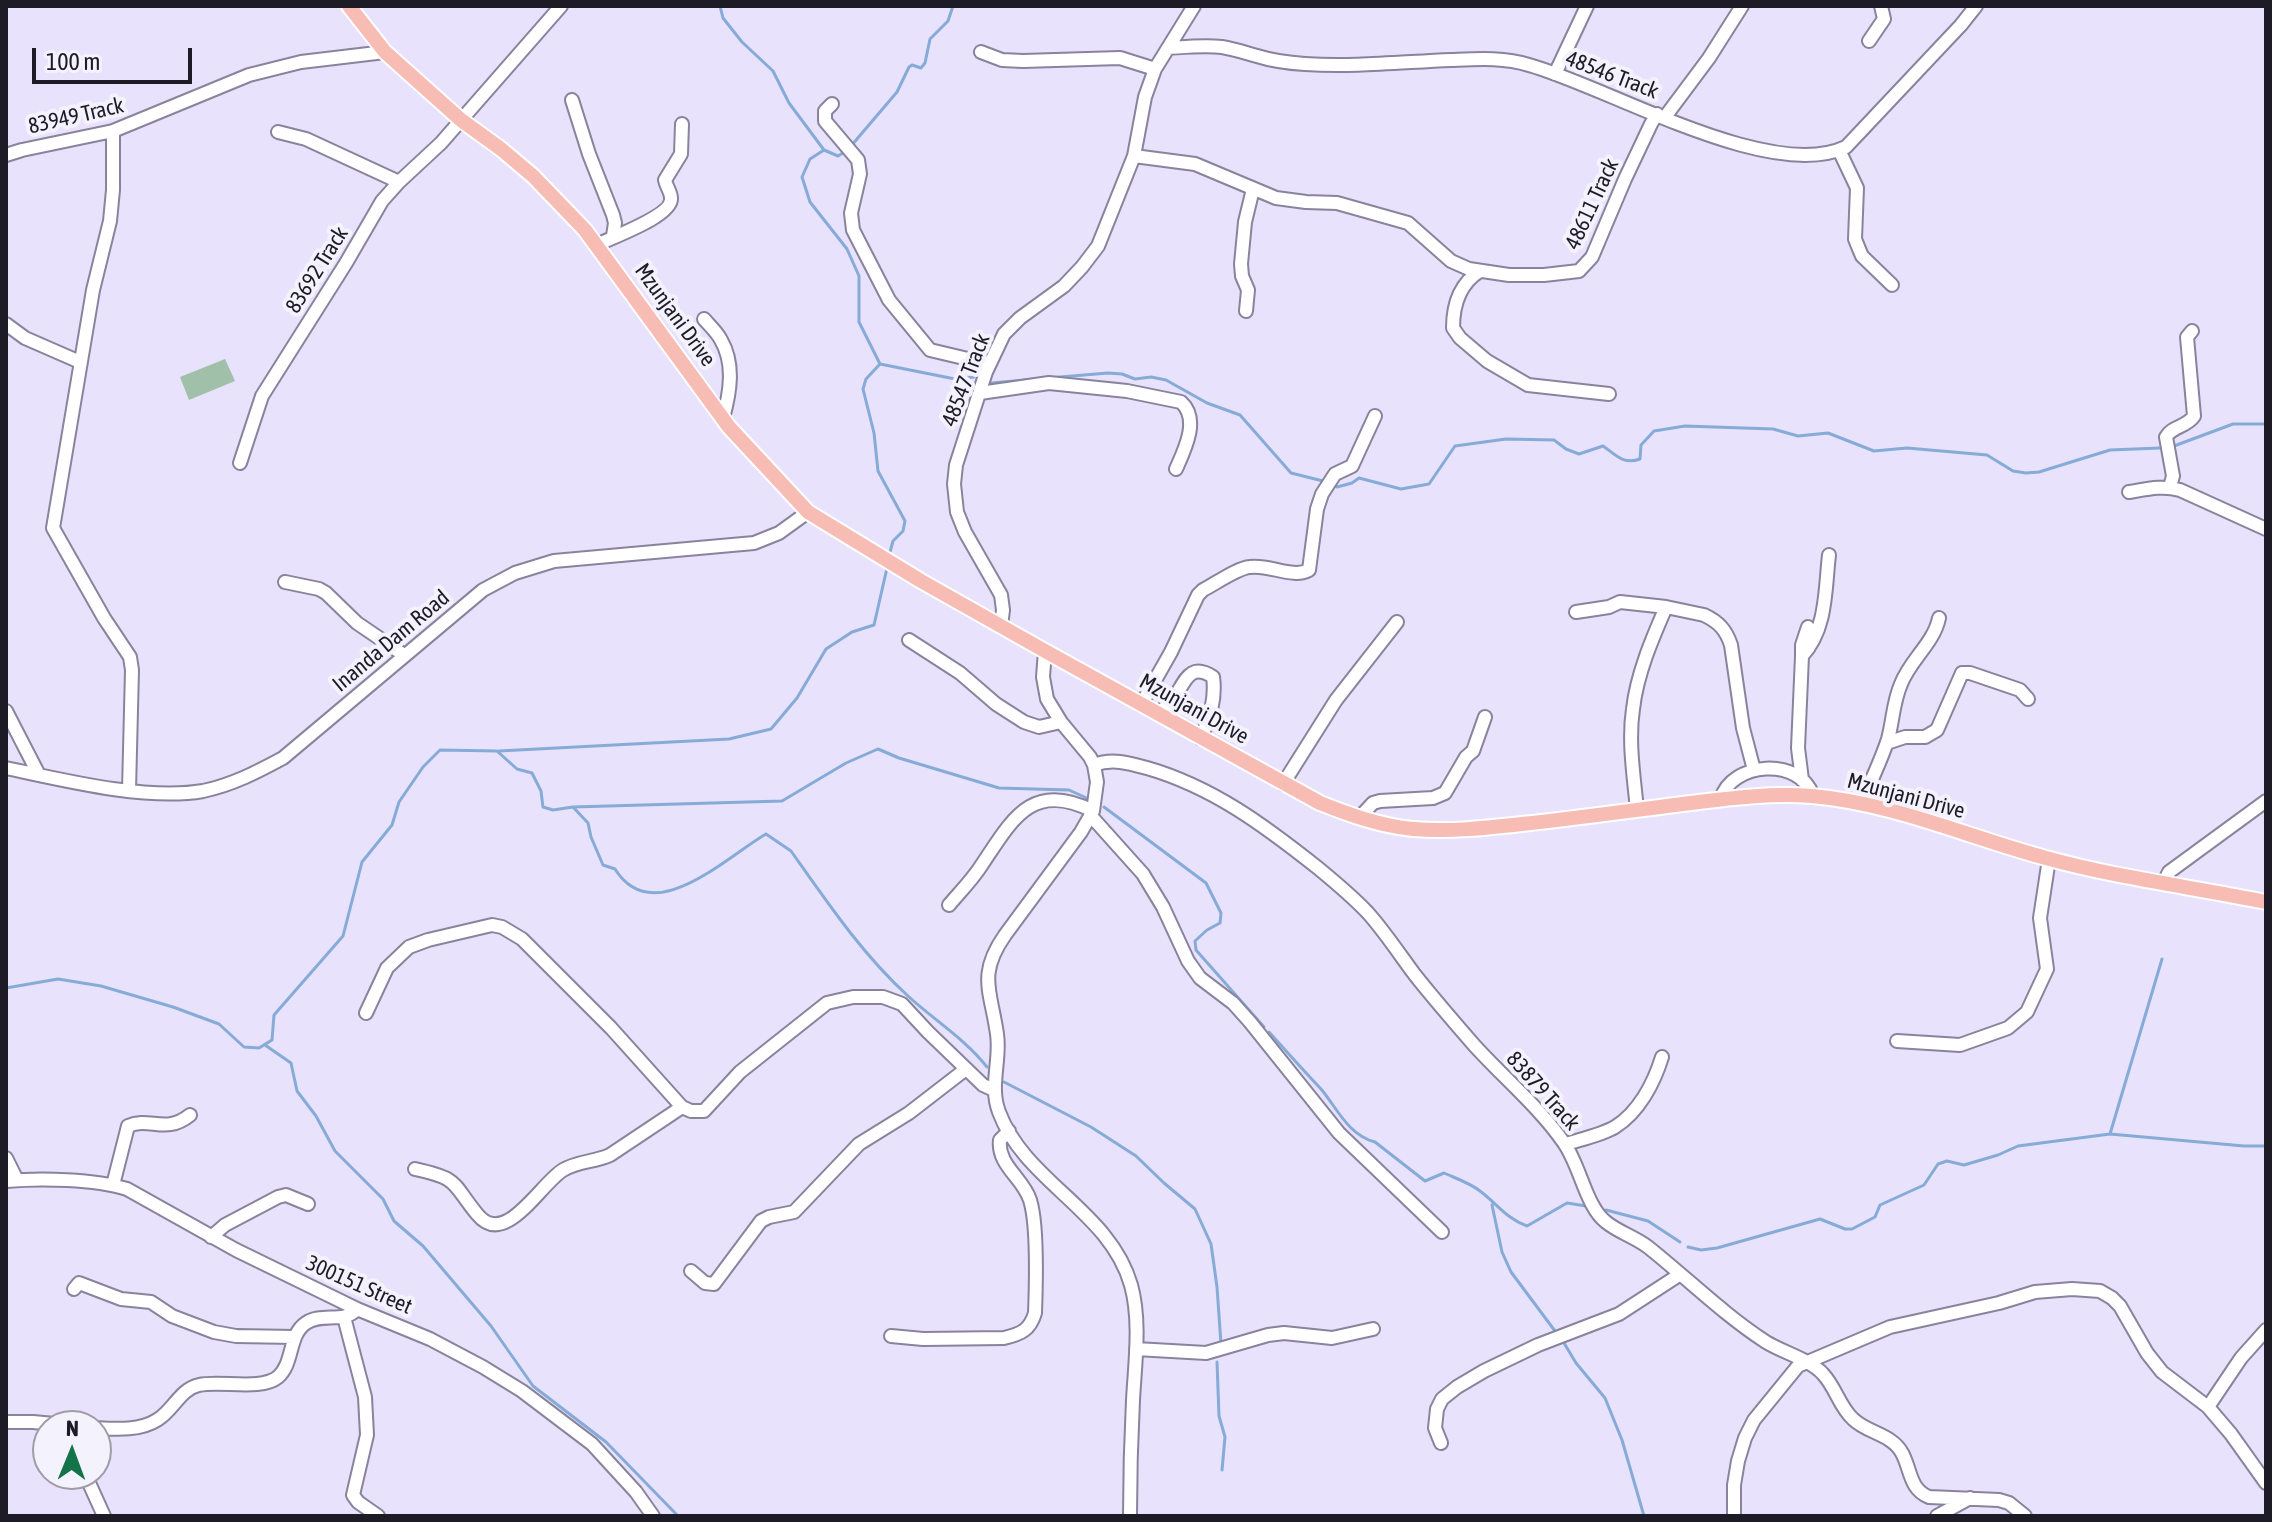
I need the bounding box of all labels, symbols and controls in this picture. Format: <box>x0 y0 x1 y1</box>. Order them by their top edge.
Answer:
scale bar <box>36 32 196 82</box>
street label: 48546 Track <box>1562 45 1662 105</box>
text: 100 m <box>46 48 100 75</box>
street label: 83949 Track <box>26 92 126 140</box>
street label: 48611 Track <box>1560 154 1624 254</box>
street label: 83692 Track <box>280 222 354 318</box>
street label: Mzunjani Drive <box>629 258 721 372</box>
street label: 48547 Track <box>936 330 996 430</box>
street label: Inanda Dam Road <box>327 585 455 697</box>
street label: Mzunjani Drive <box>1135 668 1253 750</box>
street label: Mzunjani Drive <box>1844 768 1968 824</box>
street label: 83879 Track <box>1501 1046 1585 1136</box>
street label: 300151 Street <box>302 1250 416 1320</box>
north arrow <box>32 1410 112 1490</box>
text: N <box>66 1415 79 1441</box>

